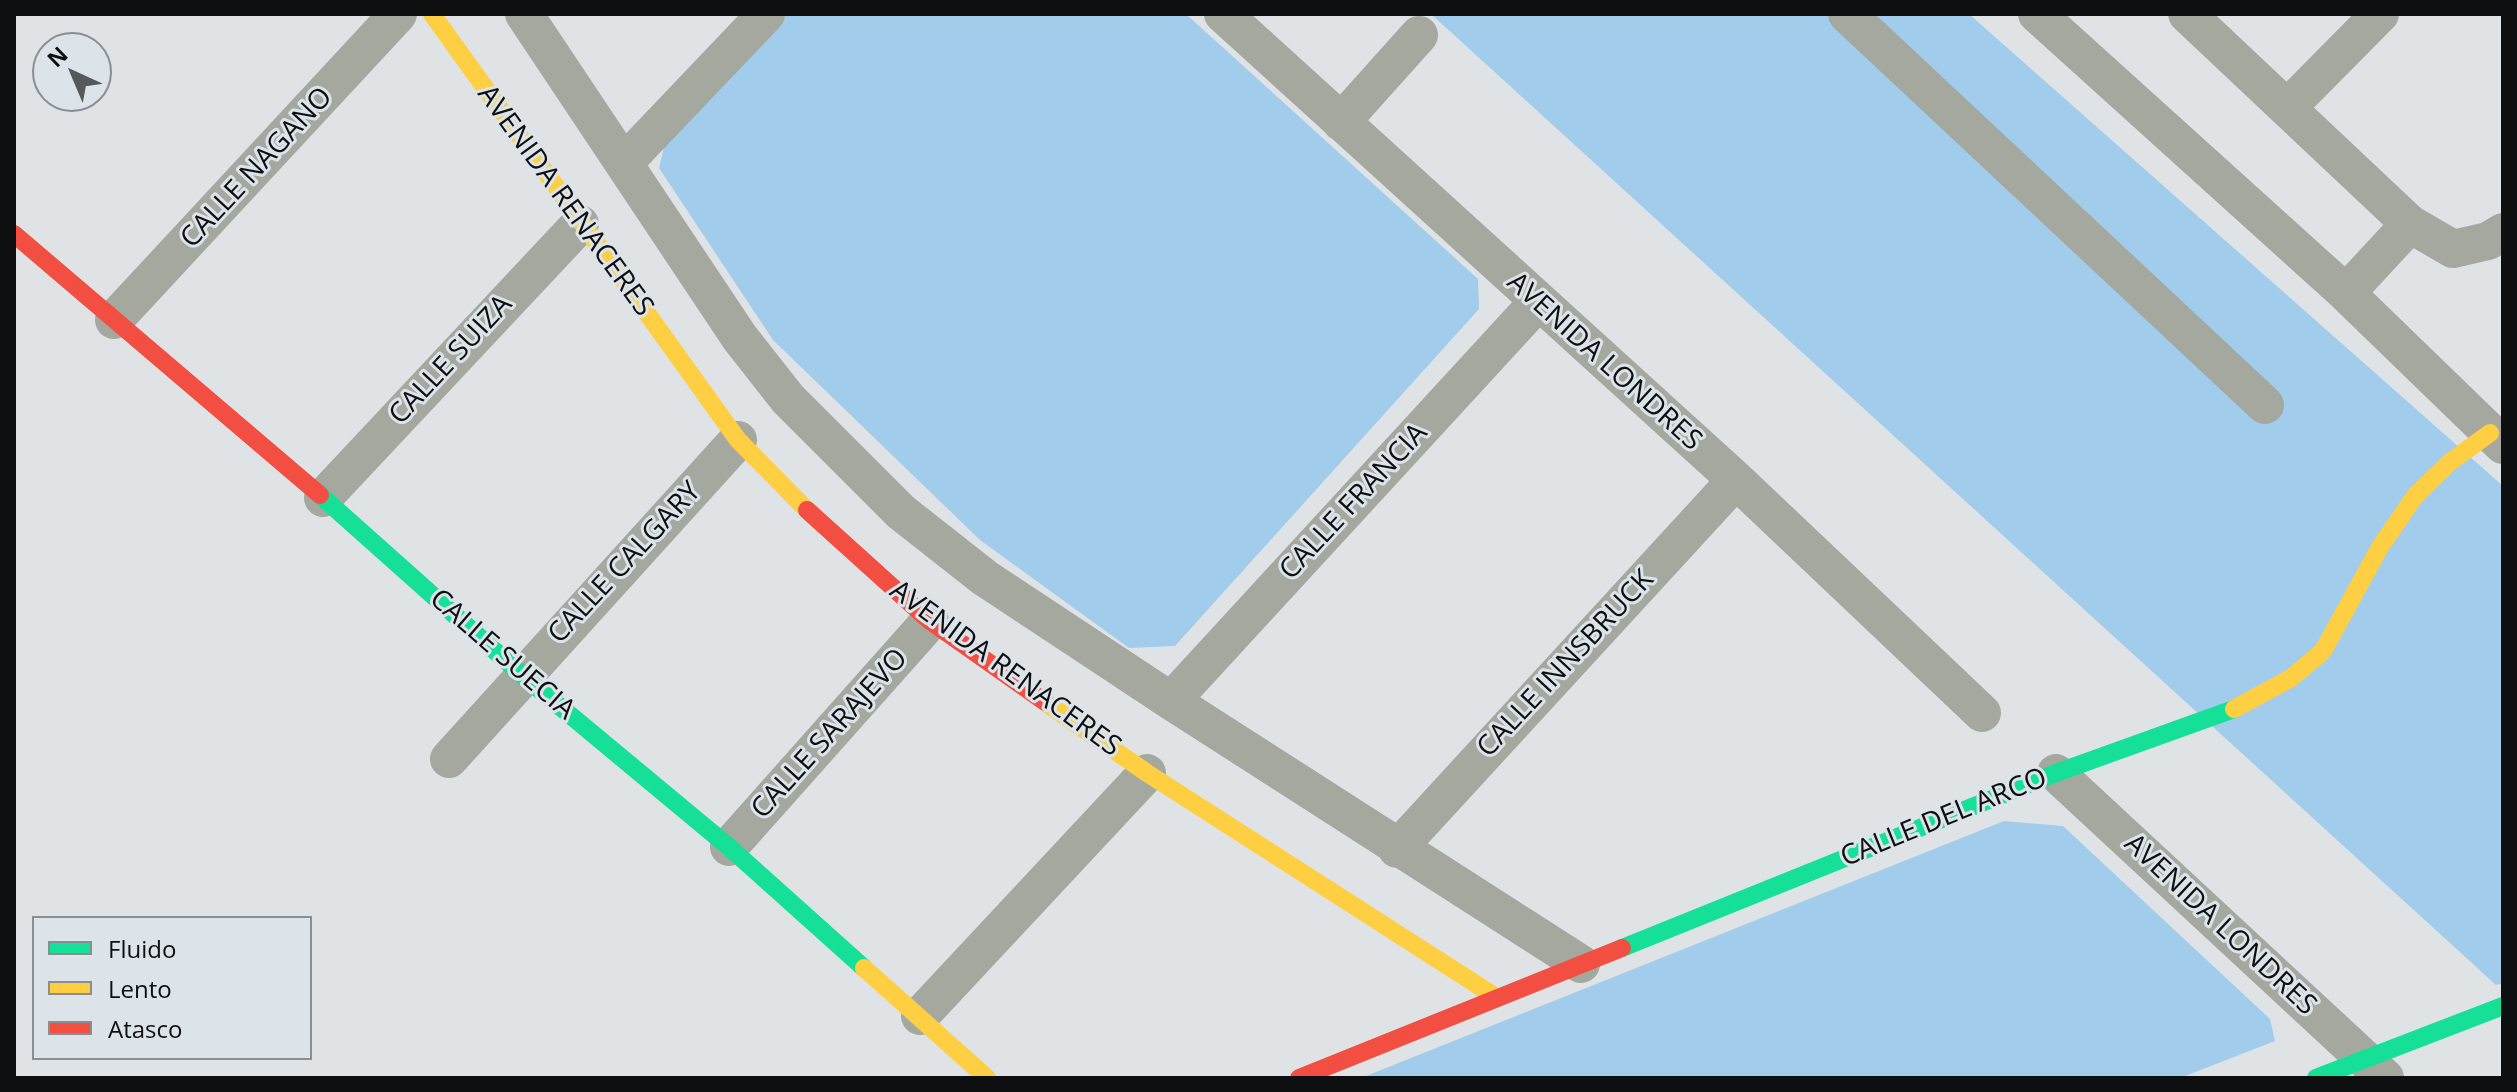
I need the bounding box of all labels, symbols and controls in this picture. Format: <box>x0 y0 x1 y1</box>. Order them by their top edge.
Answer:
north arrow <box>32 32 112 112</box>
text: N <box>40 39 74 73</box>
street label: AVENIDA RENACERES <box>470 79 660 323</box>
street label: CALLE NAGANO <box>174 81 340 255</box>
street label: AVENIDA LONDRES <box>1500 266 1708 458</box>
street label: CALLE SUIZA <box>383 288 519 432</box>
street label: CALLE FRANCIA <box>1273 417 1435 587</box>
street label: CALLE CALGARY <box>542 475 708 651</box>
street label: CALLE INNSBRUCK <box>1471 564 1661 764</box>
street label: AVENIDA RENACERES <box>883 574 1127 764</box>
street label: CALLE SUECIA <box>422 583 582 727</box>
street label: CALLE SARAJEVO <box>745 642 915 826</box>
street label: CALLE DEL ARCO <box>1836 761 2052 875</box>
street label: AVENIDA LONDRES <box>2117 827 2323 1023</box>
legend <box>32 916 312 1060</box>
text: Fluido <box>108 932 176 965</box>
text: Lento <box>108 972 172 1005</box>
text: Atasco <box>108 1012 182 1045</box>

